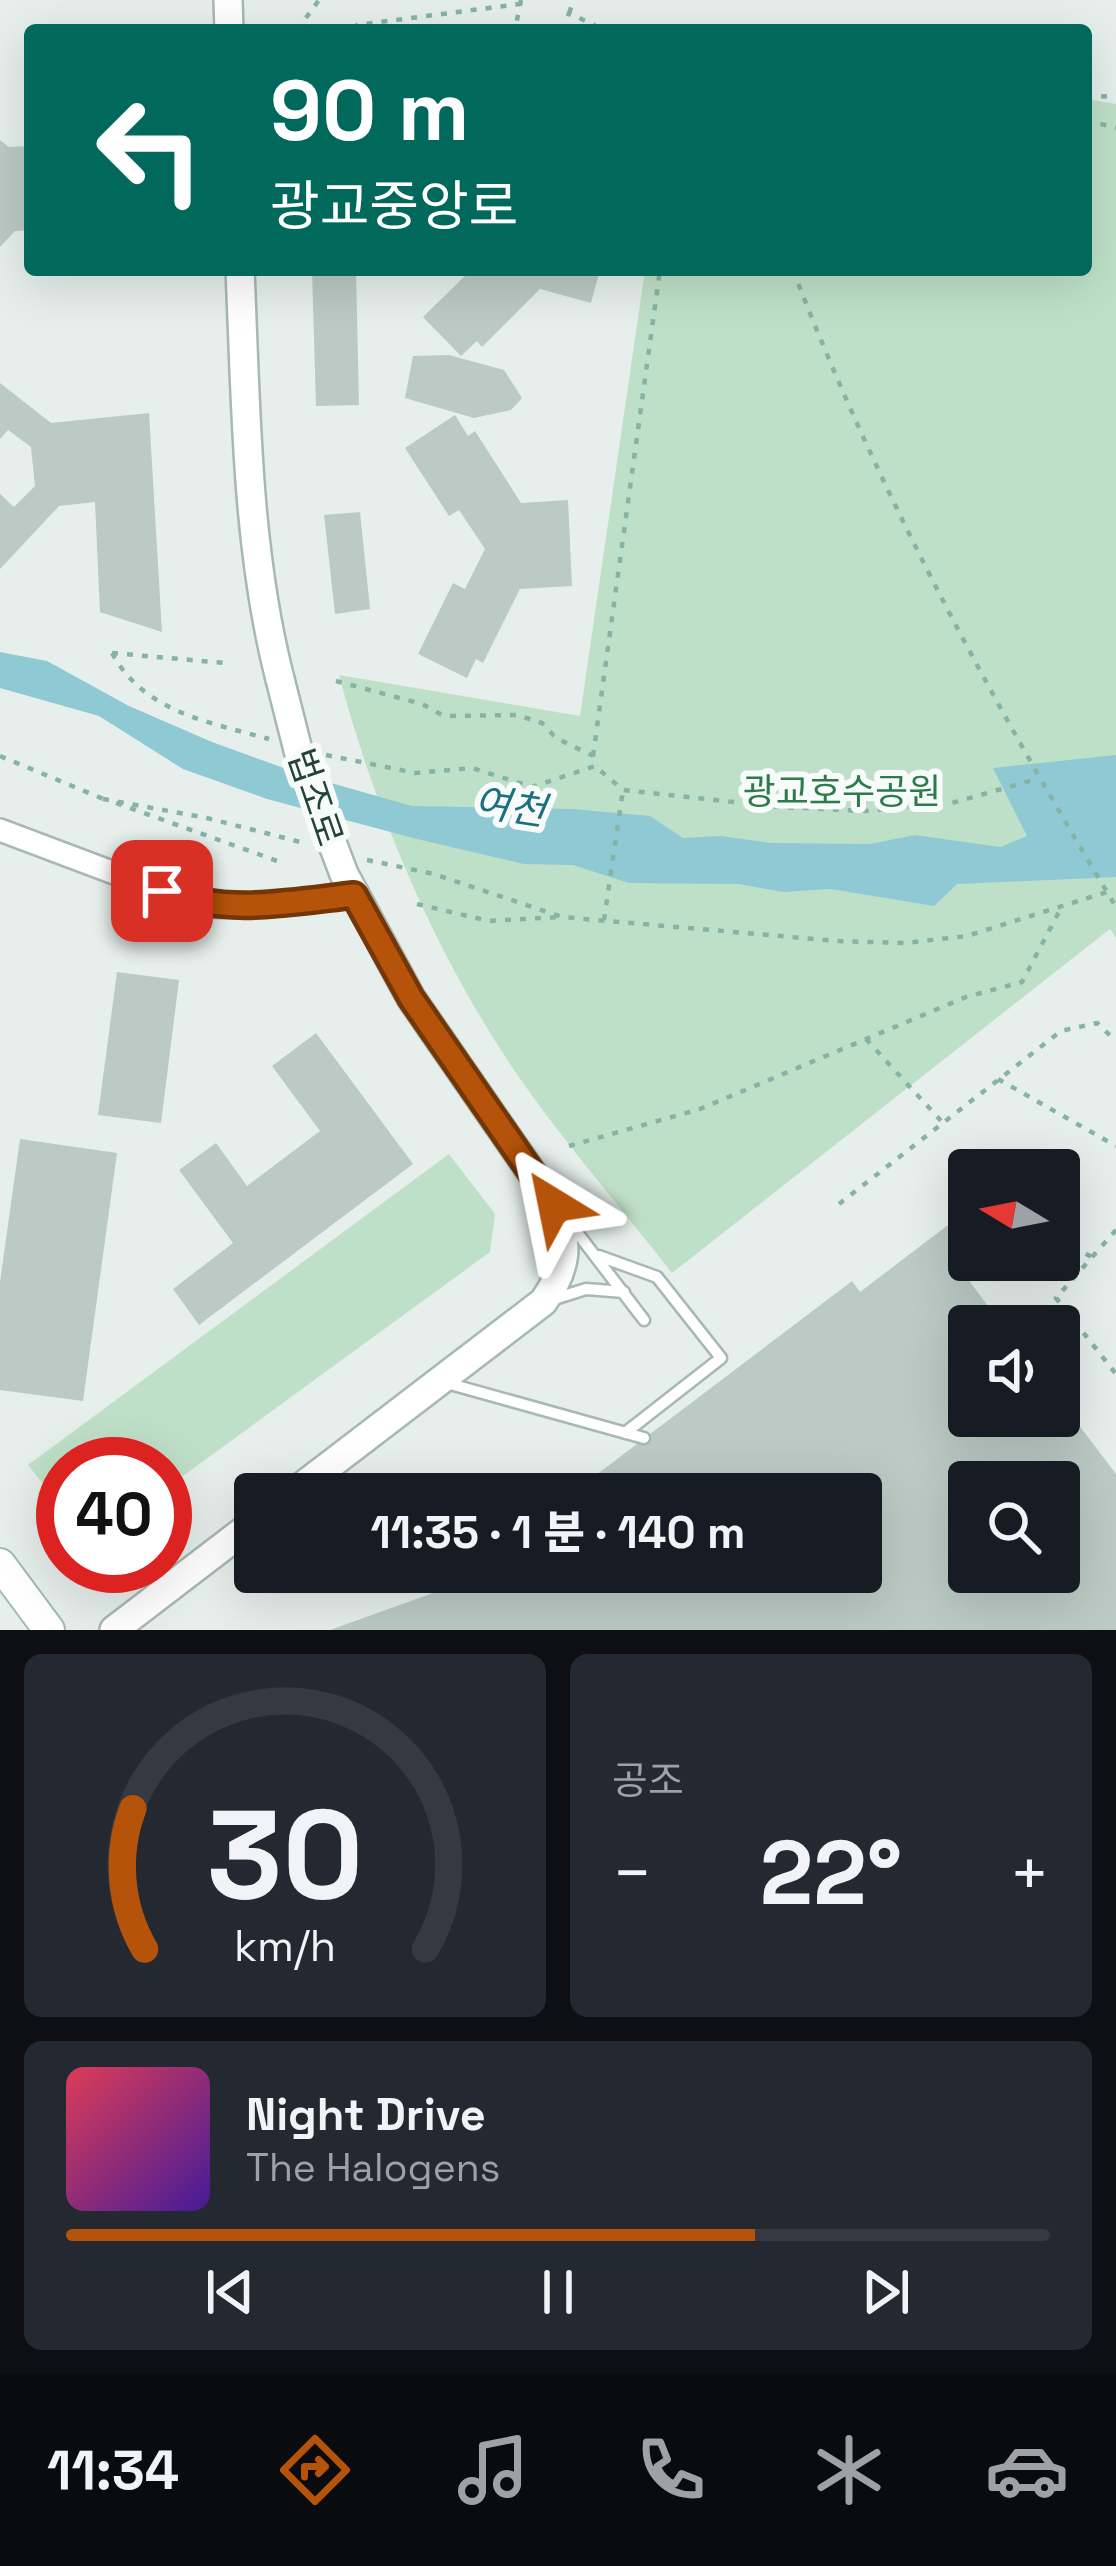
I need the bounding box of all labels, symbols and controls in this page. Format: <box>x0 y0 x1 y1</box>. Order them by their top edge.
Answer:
text: 90 m <box>270 57 469 165</box>
icon: left <box>72 72 228 228</box>
text: 광교중앙로 <box>270 172 518 241</box>
street label: 법조로 <box>277 743 353 852</box>
park label: 광교호수공원 <box>743 769 941 815</box>
water label: 여천 <box>471 777 553 837</box>
pin <box>111 840 213 942</box>
icon: arrive <box>129 858 195 924</box>
position arrow <box>491 1142 617 1268</box>
north arrow <box>948 1149 1080 1281</box>
map controls <box>948 1149 1080 1593</box>
button: sound <box>948 1305 1080 1437</box>
speed limit sign: 40 <box>36 1437 192 1593</box>
button: search <box>948 1461 1080 1593</box>
text: 11:35 · 1 분 · 140 m <box>371 1504 745 1561</box>
text: 공조 <box>612 1756 684 1805</box>
text: 30 <box>207 1775 363 1934</box>
text: 22° <box>760 1815 902 1930</box>
text: − <box>612 1831 653 1915</box>
text: + <box>1009 1831 1050 1915</box>
text: km/h <box>234 1918 336 1973</box>
text: Night Drive <box>246 2086 486 2143</box>
text: The Halogens <box>246 2143 500 2192</box>
icon: previous <box>197 2259 263 2325</box>
icon: pause <box>525 2259 591 2325</box>
icon: next <box>853 2259 919 2325</box>
icon: directions <box>273 2428 357 2512</box>
icon: music <box>451 2428 535 2512</box>
icon: phone <box>629 2428 713 2512</box>
icon: climate <box>807 2428 891 2512</box>
icon: car <box>985 2428 1069 2512</box>
text: 11:34 <box>47 2436 179 2505</box>

